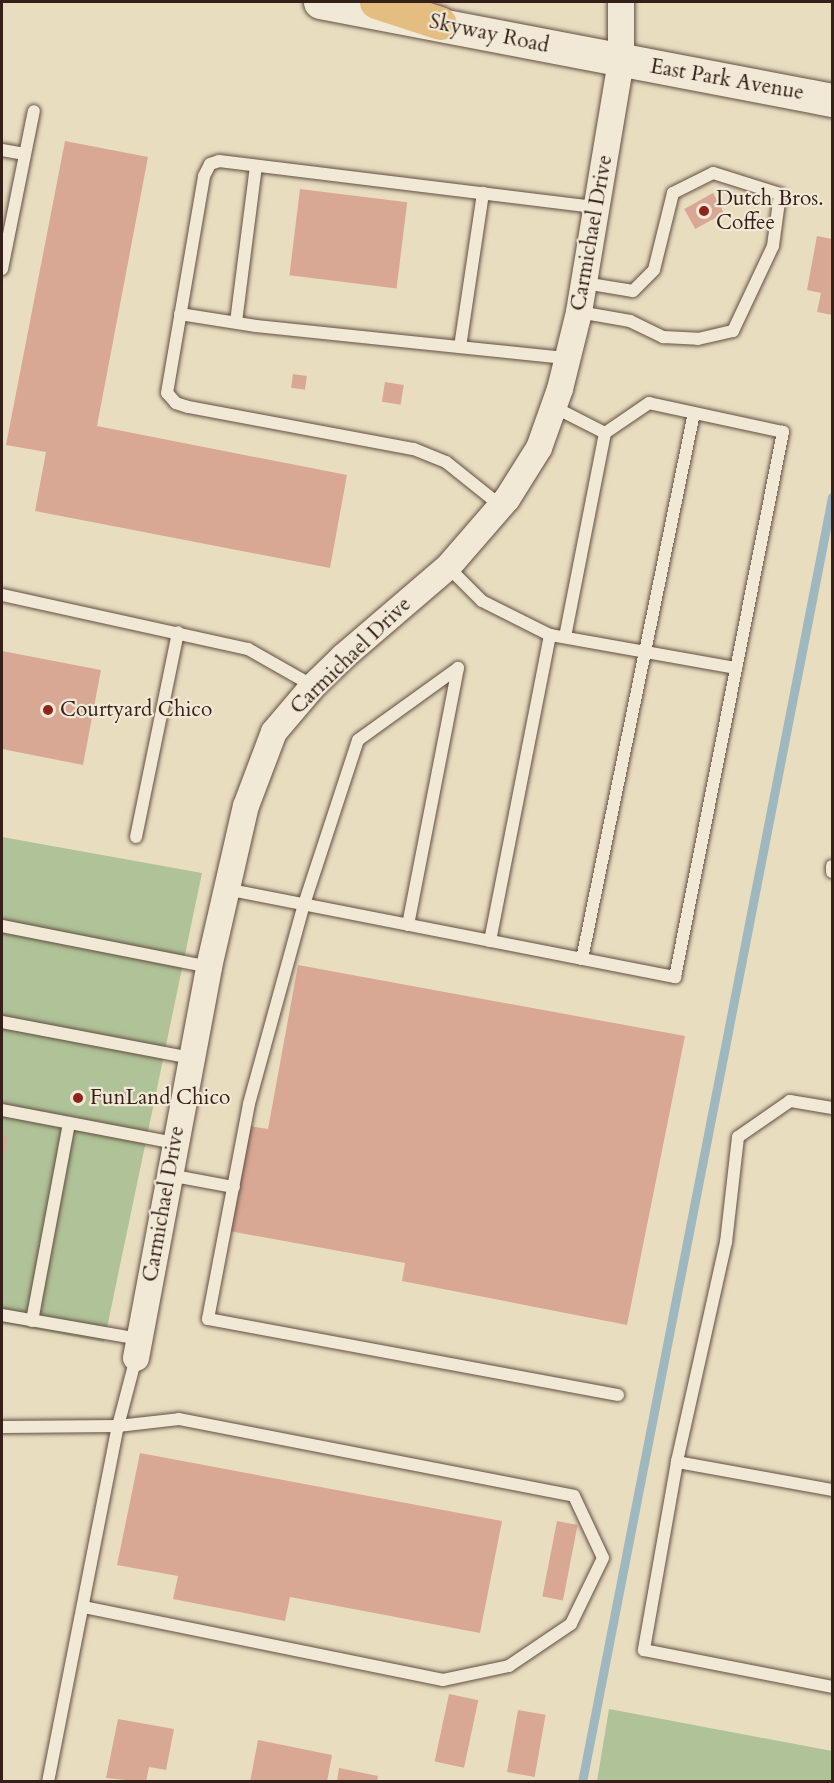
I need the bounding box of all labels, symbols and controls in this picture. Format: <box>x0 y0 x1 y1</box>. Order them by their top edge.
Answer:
street label: Skyway Road <box>427 9 551 59</box>
street label: East Park Avenue <box>648 54 806 106</box>
street label: Carmichael Drive <box>566 153 618 313</box>
place label: Dutch Bros. Coffee <box>716 186 824 236</box>
marker: Dutch Bros. Coffee <box>697 204 711 218</box>
street label: Carmichael Drive <box>285 592 417 720</box>
place label: Courtyard Chico <box>60 697 212 723</box>
marker: Courtyard Chico <box>41 703 55 717</box>
place label: FunLand Chico <box>90 1085 230 1111</box>
marker: FunLand Chico <box>71 1091 85 1105</box>
street label: Carmichael Drive <box>138 1124 190 1284</box>

